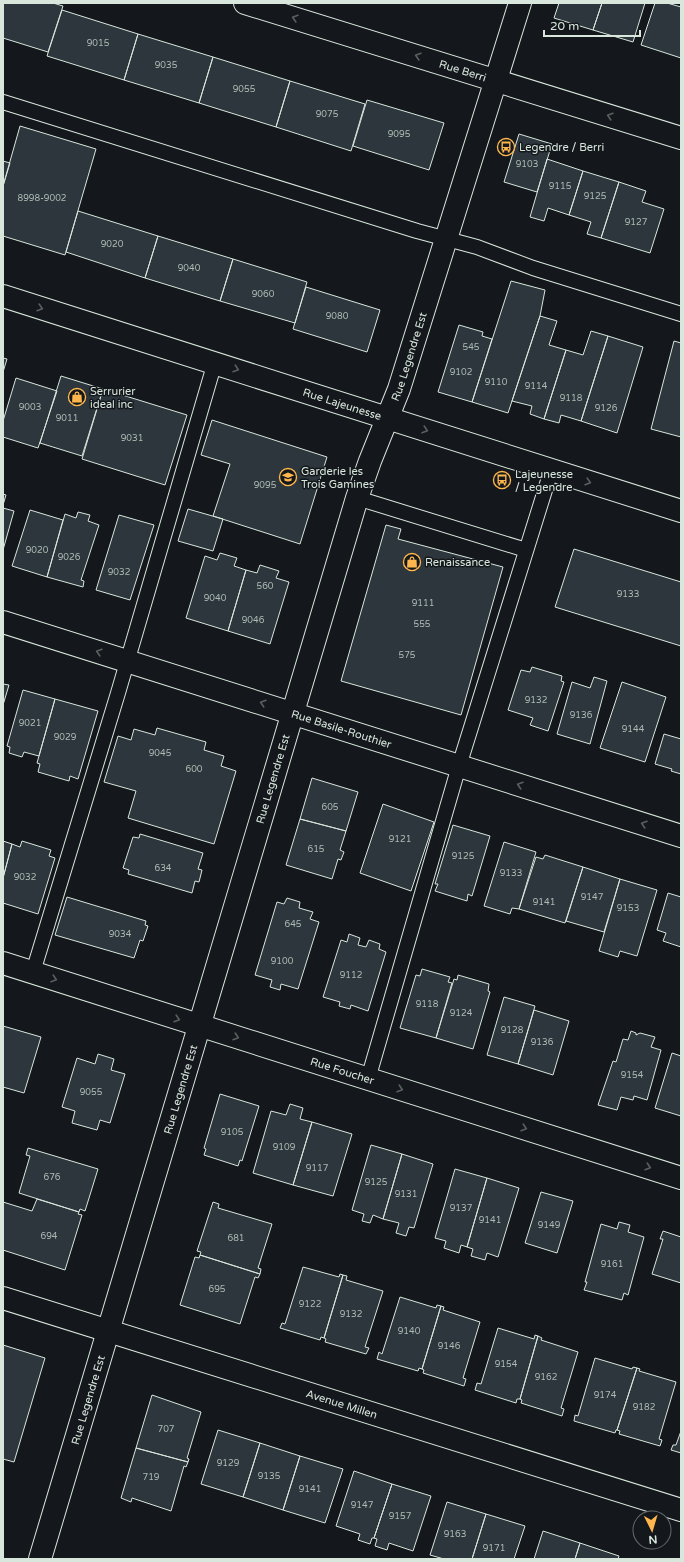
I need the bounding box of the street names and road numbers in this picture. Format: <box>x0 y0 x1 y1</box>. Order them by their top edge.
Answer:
street label: Rue Berri <box>438 57 488 84</box>
street label: Rue Legendre Est <box>388 311 429 403</box>
street label: Rue Lajeunesse <box>301 385 383 423</box>
street label: Rue Basile-Routhier <box>290 707 394 751</box>
street label: Rue Legendre Est <box>253 733 292 825</box>
street label: Rue Legendre Est <box>161 1043 200 1136</box>
street label: Rue Foucher <box>309 1054 377 1087</box>
street label: Rue Legendre Est <box>68 1354 107 1446</box>
street label: Avenue Millen <box>305 1387 379 1421</box>

